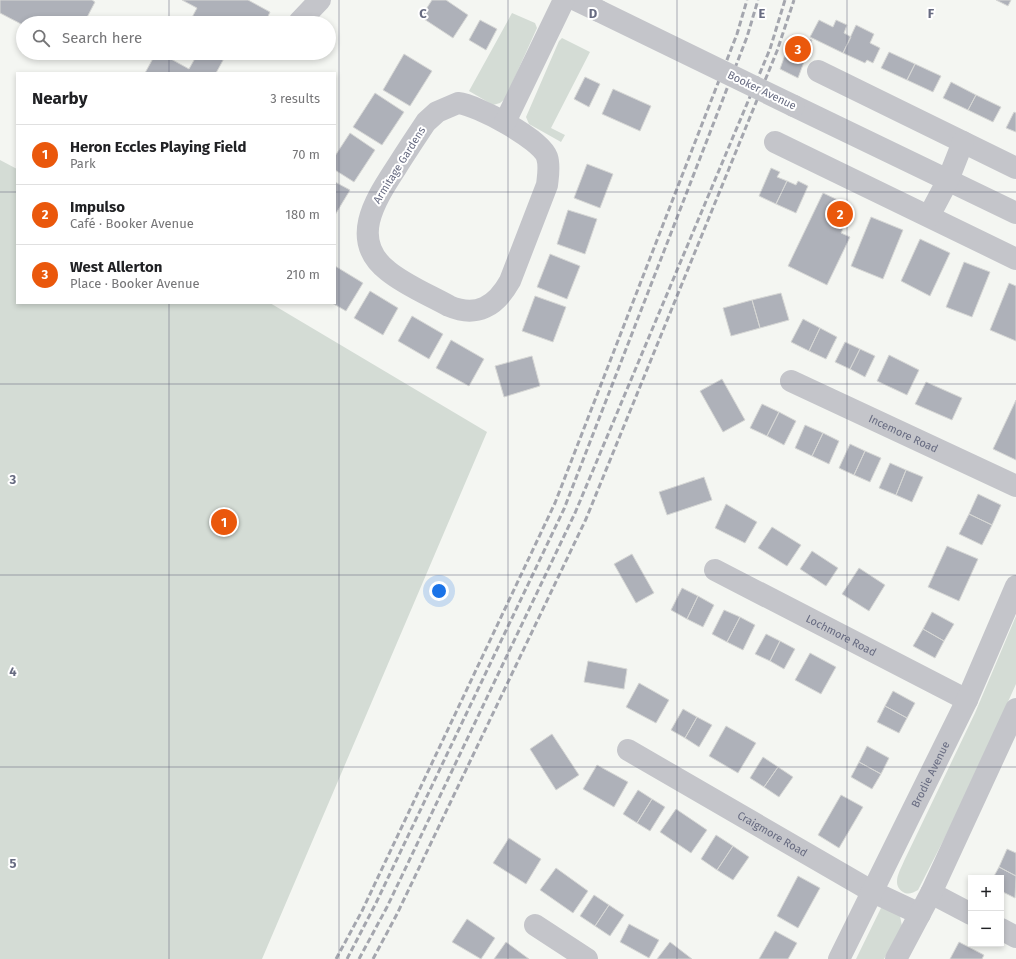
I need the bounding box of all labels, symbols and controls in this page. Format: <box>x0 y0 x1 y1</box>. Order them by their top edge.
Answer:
text: C <box>419 6 427 21</box>
text: D <box>589 6 598 21</box>
text: E <box>759 6 766 21</box>
text: F <box>928 6 935 21</box>
search box <box>16 16 336 60</box>
icon: search <box>30 27 52 49</box>
text: Search here <box>62 29 142 47</box>
pin: 3 <box>785 34 811 64</box>
street label: Booker Avenue <box>725 68 798 113</box>
text: Nearby <box>32 88 87 109</box>
text: 3 results <box>270 91 320 106</box>
street label: Armitage Gardens <box>371 124 428 206</box>
text: Heron Eccles Playing Field <box>70 138 246 156</box>
text: 1 <box>42 147 48 162</box>
text: 70 m <box>293 147 320 162</box>
text: Park <box>70 156 96 171</box>
text: Impulso <box>70 198 125 216</box>
pin: 2 <box>827 199 853 229</box>
text: 2 <box>42 207 48 222</box>
text: 180 m <box>285 207 320 222</box>
text: Café · Booker Avenue <box>70 216 194 231</box>
text: West Allerton <box>70 258 162 276</box>
text: 3 <box>42 267 48 282</box>
text: 210 m <box>286 267 320 282</box>
text: Place · Booker Avenue <box>70 276 200 291</box>
street label: Incemore Road <box>866 412 940 456</box>
text: 3 <box>9 472 17 487</box>
pin: 1 <box>211 507 237 537</box>
your location <box>429 581 449 601</box>
street label: Lochmore Road <box>804 612 878 659</box>
text: 4 <box>9 664 17 679</box>
street label: Brodie Avenue <box>909 739 953 810</box>
street label: Craigmore Road <box>735 809 810 860</box>
text: 5 <box>10 856 17 871</box>
map controls <box>968 875 1004 947</box>
button: + <box>968 875 1004 911</box>
button: − <box>968 911 1004 947</box>

